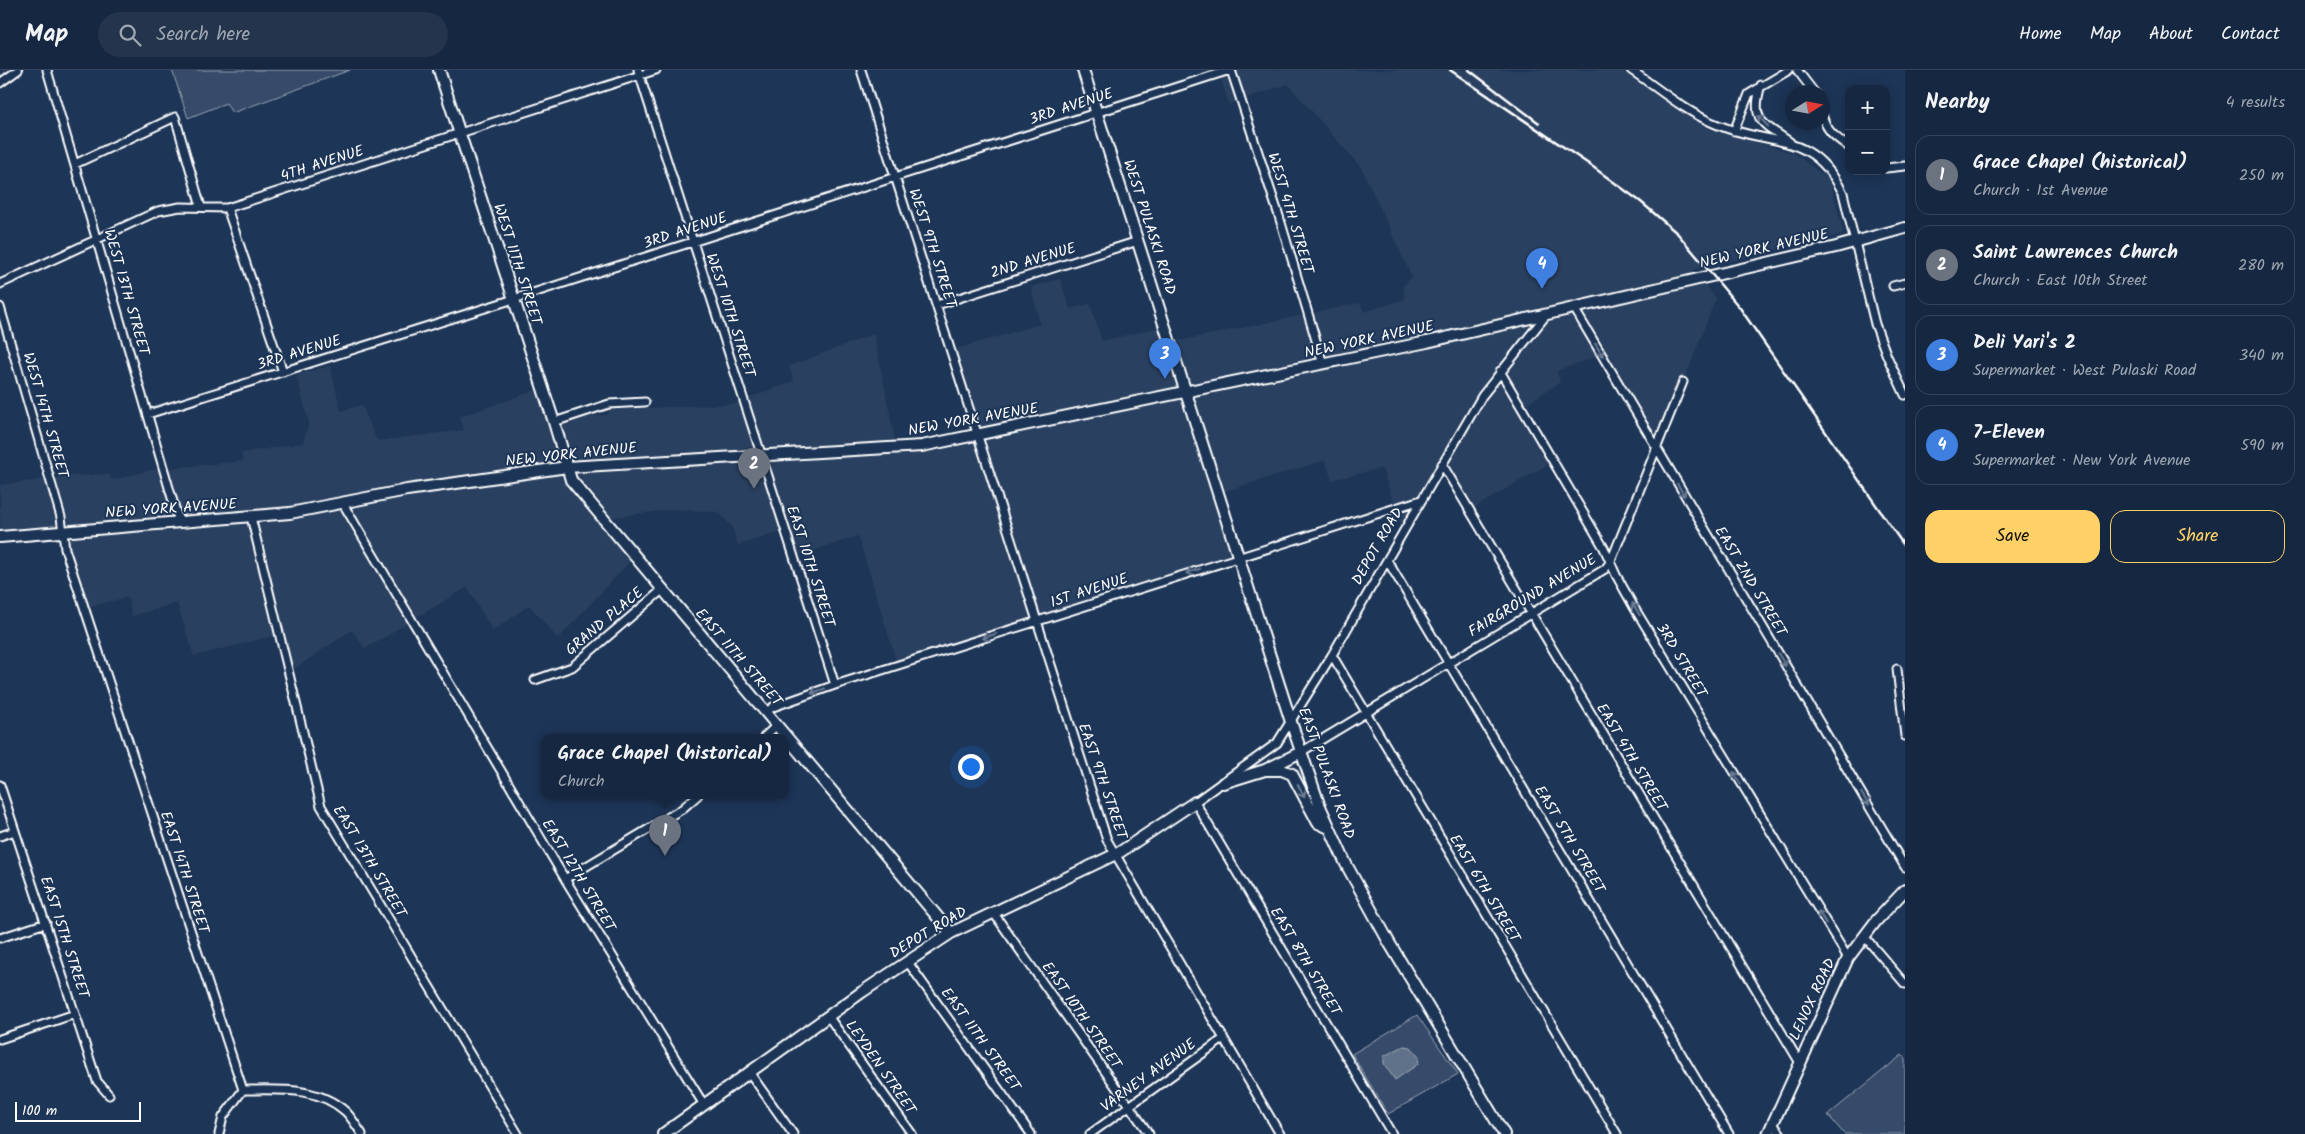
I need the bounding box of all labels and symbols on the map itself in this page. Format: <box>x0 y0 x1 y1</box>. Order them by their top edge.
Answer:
street label: 3RD AVENUE <box>1026 82 1117 132</box>
north arrow <box>1785 85 1830 130</box>
one-way arrow <box>1758 115 1769 128</box>
street label: 4TH AVENUE <box>278 139 368 189</box>
street label: WEST 4TH STREET <box>1260 150 1320 279</box>
street label: WEST PULASKI ROAD <box>1116 156 1182 298</box>
street label: WEST 9TH STREET <box>901 186 963 313</box>
street label: WEST 11TH STREET <box>486 201 549 330</box>
street label: 3RD AVENUE <box>640 206 731 256</box>
street label: NEW YORK AVENUE <box>1697 222 1832 276</box>
street label: WEST 13TH STREET <box>97 226 156 360</box>
street label: 2ND AVENUE <box>988 236 1080 285</box>
pin: 4 <box>1526 248 1558 289</box>
street label: WEST 10TH STREET <box>699 250 762 382</box>
street label: NEW YORK AVENUE <box>1302 314 1437 365</box>
street label: 3RD AVENUE <box>254 328 345 377</box>
pin: 3 <box>1149 338 1181 379</box>
one-way arrow <box>1595 342 1605 356</box>
street label: WEST 14TH STREET <box>16 350 75 483</box>
street label: NEW YORK AVENUE <box>906 397 1041 443</box>
street label: NEW YORK AVENUE <box>504 436 639 474</box>
pin: 2 <box>738 448 770 489</box>
one-way arrow <box>1676 482 1686 497</box>
street label: NEW YORK AVENUE <box>104 492 239 526</box>
street label: EAST 10TH STREET <box>779 502 842 632</box>
street label: DEPOT ROAD <box>1346 503 1410 590</box>
street label: EAST 2ND STREET <box>1708 522 1794 643</box>
street label: FAIRGROUND AVENUE <box>1464 547 1602 644</box>
street label: 1ST AVENUE <box>1047 567 1132 615</box>
one-way arrow <box>1186 567 1202 577</box>
street label: GRAND PLACE <box>560 581 650 662</box>
one-way arrow <box>1630 602 1640 616</box>
street label: EAST 11TH STREET <box>689 603 789 714</box>
street label: 3RD STREET <box>1649 619 1714 704</box>
one-way arrow <box>982 632 998 642</box>
one-way arrow <box>1777 652 1787 666</box>
one-way arrow <box>810 687 826 697</box>
street label: EAST 4TH STREET <box>1589 699 1674 818</box>
street label: EAST PULASKI ROAD <box>1291 704 1361 843</box>
street label: EAST 9TH STREET <box>1071 720 1134 845</box>
your location <box>958 754 984 780</box>
one-way arrow <box>1731 772 1741 786</box>
street label: EAST 5TH STREET <box>1527 781 1612 900</box>
one-way arrow <box>1296 784 1306 799</box>
one-way arrow <box>1860 792 1870 806</box>
street label: EAST 13TH STREET <box>326 801 413 924</box>
street label: EAST 14TH STREET <box>153 808 216 938</box>
street label: EAST 12TH STREET <box>535 815 622 938</box>
pin: 1 <box>649 815 681 856</box>
street label: EAST 6TH STREET <box>1442 830 1527 949</box>
street label: EAST 15TH STREET <box>33 873 96 1003</box>
street label: DEPOT ROAD <box>885 900 972 965</box>
street label: EAST 8TH STREET <box>1263 902 1348 1022</box>
one-way arrow <box>1816 910 1827 924</box>
street label: LENOX ROAD <box>1783 954 1843 1045</box>
street label: EAST 10TH STREET <box>1035 957 1128 1076</box>
street label: EAST 11TH STREET <box>934 982 1027 1098</box>
street label: LEYDEN STREET <box>839 1015 923 1121</box>
street label: VARNEY AVENUE <box>1096 1032 1202 1119</box>
scale bar <box>15 1099 141 1122</box>

